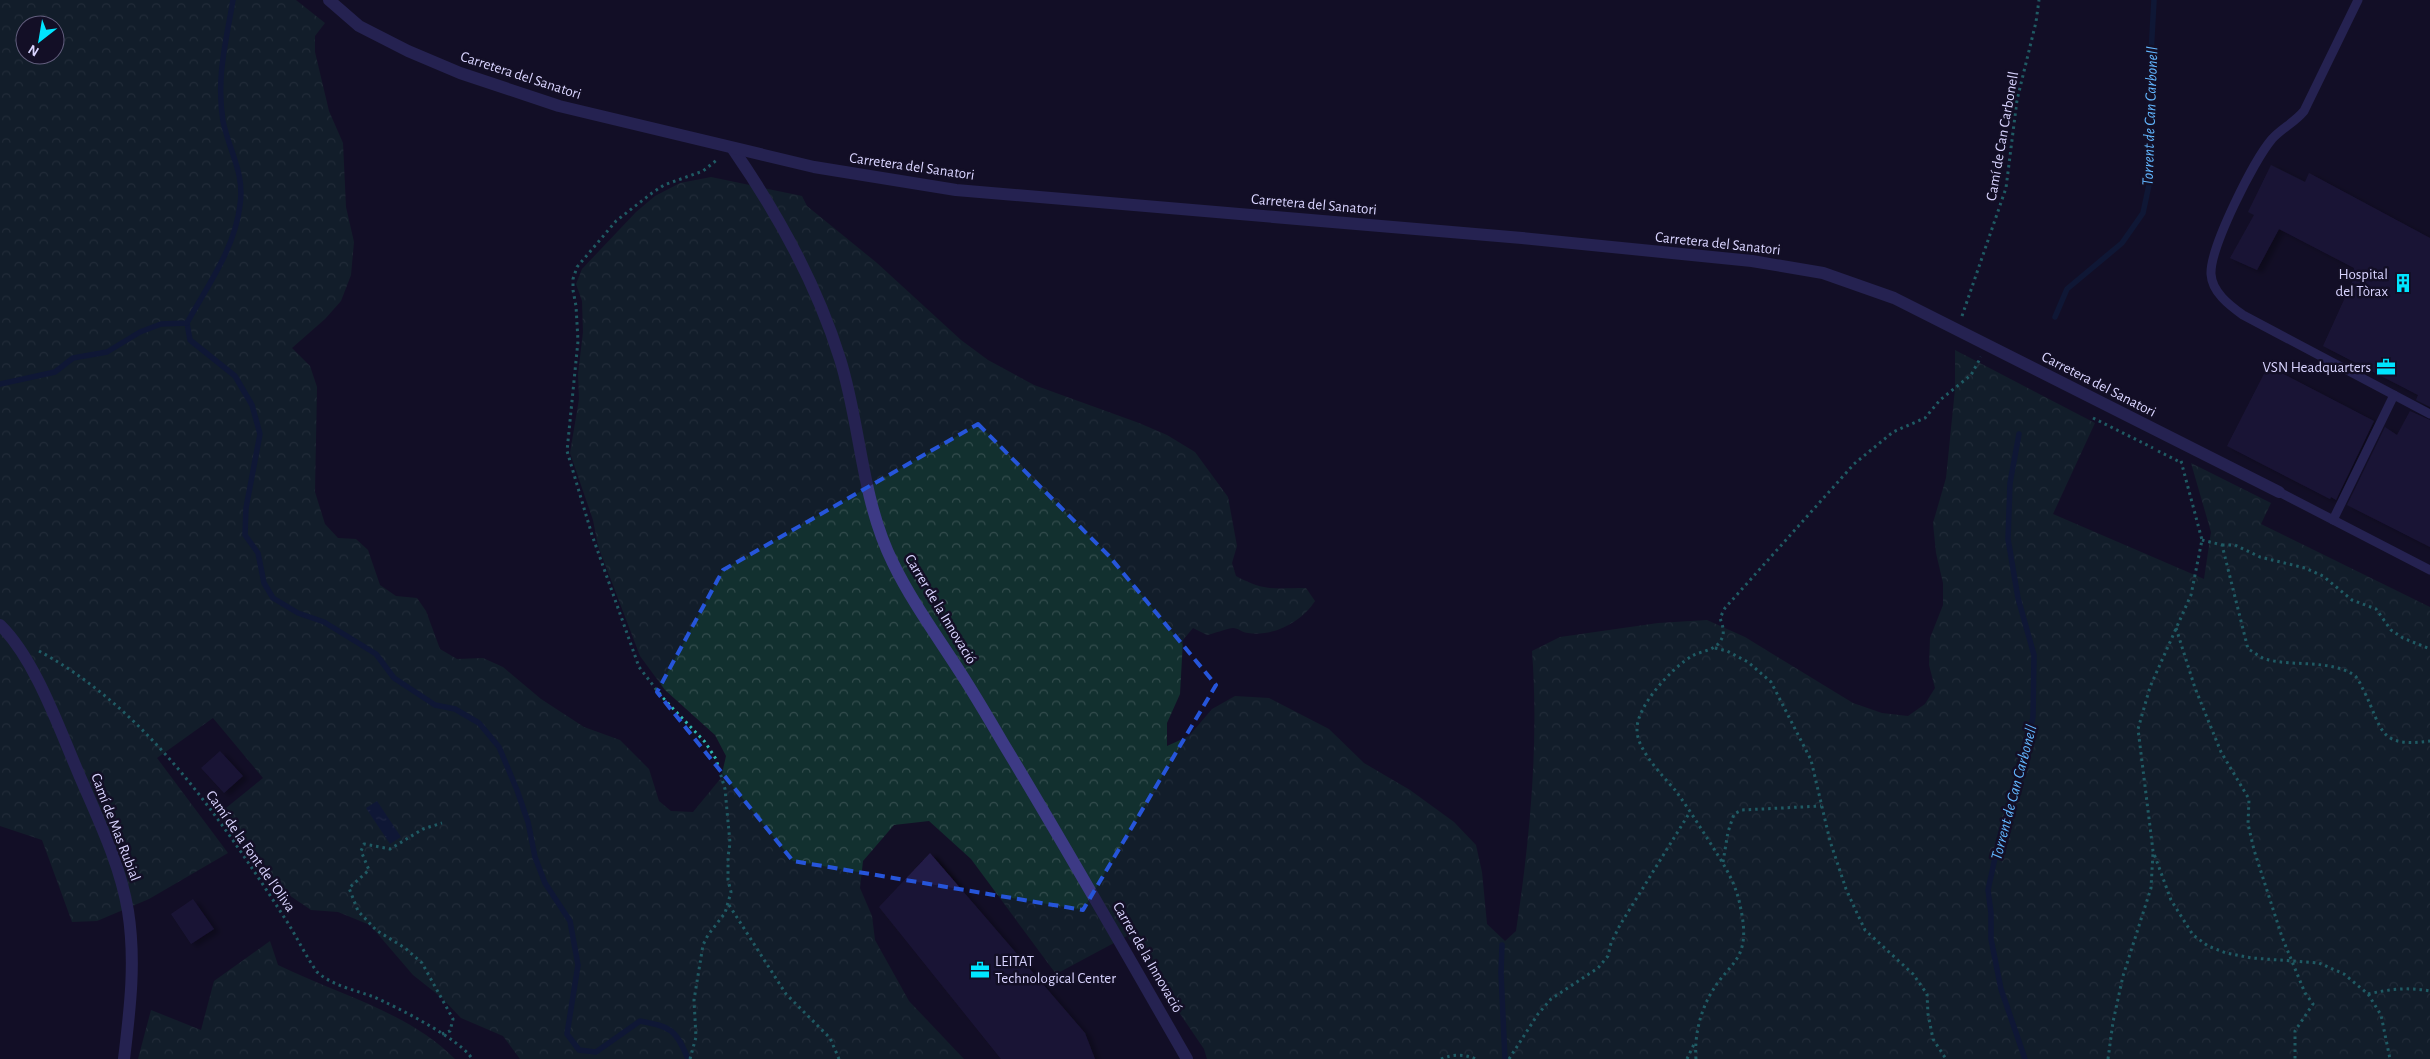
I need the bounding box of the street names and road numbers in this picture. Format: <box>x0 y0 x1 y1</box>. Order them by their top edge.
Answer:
street label: Carretera del Sanatori <box>459 49 583 102</box>
street label: Camí de Can Carbonell <box>1984 70 2021 202</box>
street label: Carretera del Sanatori <box>848 150 975 183</box>
street label: Carretera del Sanatori <box>1250 192 1377 217</box>
street label: Carretera del Sanatori <box>1654 229 1781 258</box>
street label: Carretera del Sanatori <box>2039 349 2158 420</box>
street label: Carrer de la Innovació <box>902 552 979 667</box>
street label: Camí de Mas Rubial <box>88 771 143 883</box>
street label: Camí de la Font de l'Oliva <box>203 788 298 915</box>
street label: Carrer de la Innovació <box>1110 899 1185 1015</box>

